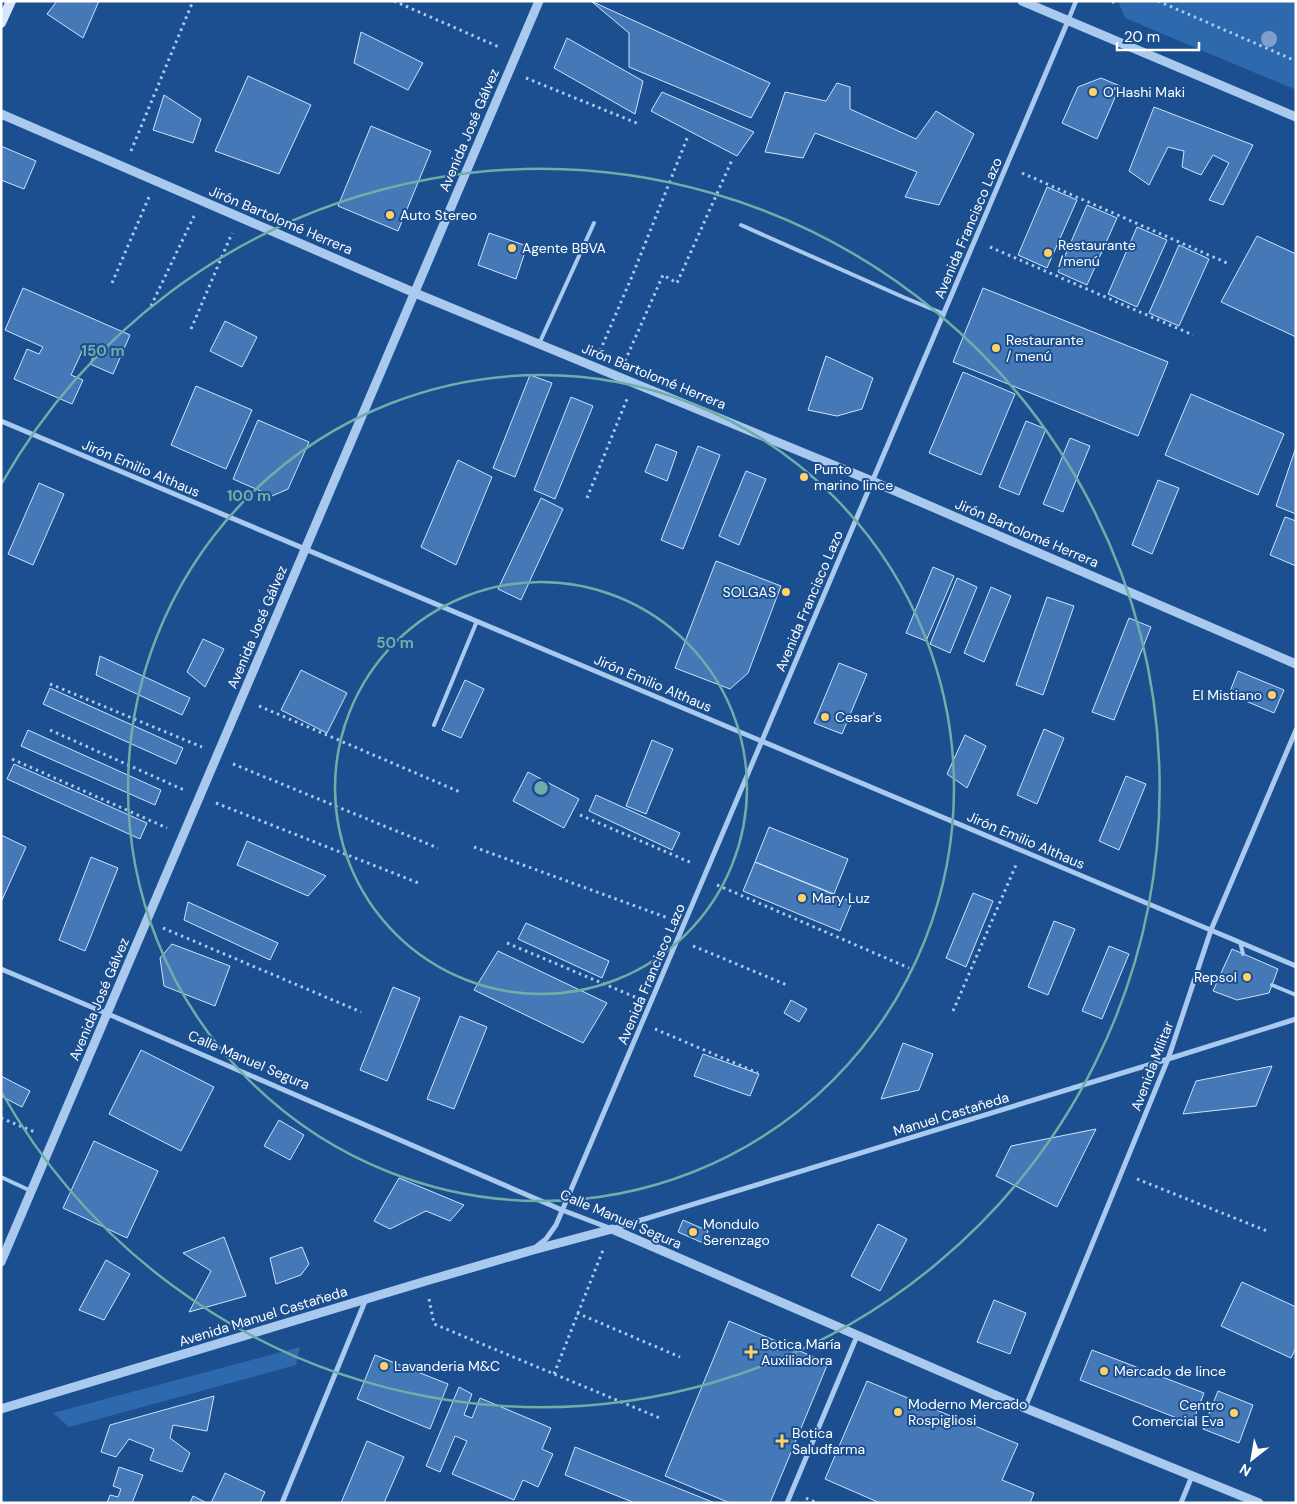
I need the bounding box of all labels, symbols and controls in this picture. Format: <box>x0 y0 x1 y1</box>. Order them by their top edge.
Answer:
scale bar <box>1117 20 1200 52</box>
text: 20 m <box>1124 27 1160 47</box>
street label: Avenida José Gálvez <box>435 66 503 194</box>
place label: O'Hashi Maki <box>1103 83 1185 101</box>
marker: O'Hashi Maki <box>1087 86 1099 98</box>
street label: Avenida Francisco Lazo <box>930 155 1006 301</box>
street label: Jirón Bartolomé Herrera <box>207 182 355 258</box>
place label: Auto Stereo <box>400 206 477 224</box>
marker: Auto Stereo <box>384 209 396 221</box>
place label: Restaurante /menú <box>1058 236 1136 270</box>
place label: Agente BBVA <box>522 239 606 257</box>
marker: Agente BBVA <box>506 242 518 254</box>
marker: Restaurante /menú <box>1042 247 1054 259</box>
place label: Restaurante / menú <box>1006 331 1084 365</box>
street label: Jirón Bartolomé Herrera <box>579 339 729 413</box>
text: 150 m <box>82 341 125 361</box>
marker: Restaurante / menú <box>990 342 1002 354</box>
street label: Jirón Emilio Althaus <box>79 435 203 501</box>
place label: Punto marino lince <box>814 460 893 494</box>
marker: Punto marino lince <box>798 471 810 483</box>
text: 100 m <box>227 486 271 506</box>
street label: Jirón Bartolomé Herrera <box>953 495 1101 571</box>
street label: Avenida Francisco Lazo <box>771 528 847 674</box>
street label: Avenida José Gálvez <box>223 563 291 691</box>
place label: SOLGAS <box>723 583 776 601</box>
marker: SOLGAS <box>780 586 792 598</box>
text: 50 m <box>376 633 414 653</box>
street label: Jirón Emilio Althaus <box>591 650 715 716</box>
place label: El Mistiano <box>1193 686 1262 704</box>
marker: El Mistiano <box>1266 689 1278 701</box>
place label: Cesar's <box>835 708 882 726</box>
marker: Cesar's <box>819 711 831 723</box>
centre of rings <box>532 779 550 797</box>
street label: Jirón Emilio Althaus <box>964 807 1088 873</box>
place label: Mary Luz <box>812 889 870 907</box>
marker: Mary Luz <box>796 892 808 904</box>
street label: Avenida Francisco Lazo <box>613 901 689 1047</box>
street label: Avenida José Gálvez <box>65 935 133 1063</box>
place label: Repsol <box>1194 968 1237 986</box>
marker: Repsol <box>1241 971 1253 983</box>
street label: Avenida Militar <box>1127 1018 1177 1114</box>
street label: Calle Manuel Segura <box>185 1026 313 1094</box>
street label: Manuel Castañeda <box>891 1088 1011 1140</box>
street label: Calle Manuel Segura <box>557 1185 685 1253</box>
place label: Mondulo Serenzago <box>703 1215 770 1249</box>
marker: Mondulo Serenzago <box>687 1226 699 1238</box>
street label: Avenida Manuel Castañeda <box>177 1282 349 1350</box>
place label: Botica María Auxiliadora <box>761 1335 841 1369</box>
marker: Botica María Auxiliadora <box>745 1346 757 1358</box>
place label: Lavanderia M&C <box>394 1357 500 1375</box>
marker: Lavanderia M&C <box>378 1360 390 1372</box>
place label: Mercado de lince <box>1114 1362 1226 1380</box>
marker: Mercado de lince <box>1098 1365 1110 1377</box>
place label: Moderno Mercado Rospigliosi <box>908 1395 1027 1429</box>
place label: Centro Comercial Eva <box>1132 1396 1224 1430</box>
marker: Moderno Mercado Rospigliosi <box>892 1406 904 1418</box>
marker: Centro Comercial Eva <box>1228 1407 1240 1419</box>
place label: Botica Saludfarma <box>792 1424 865 1458</box>
north arrow <box>1227 1434 1277 1484</box>
marker: Botica Saludfarma <box>776 1435 788 1447</box>
text: N <box>1236 1460 1254 1480</box>

